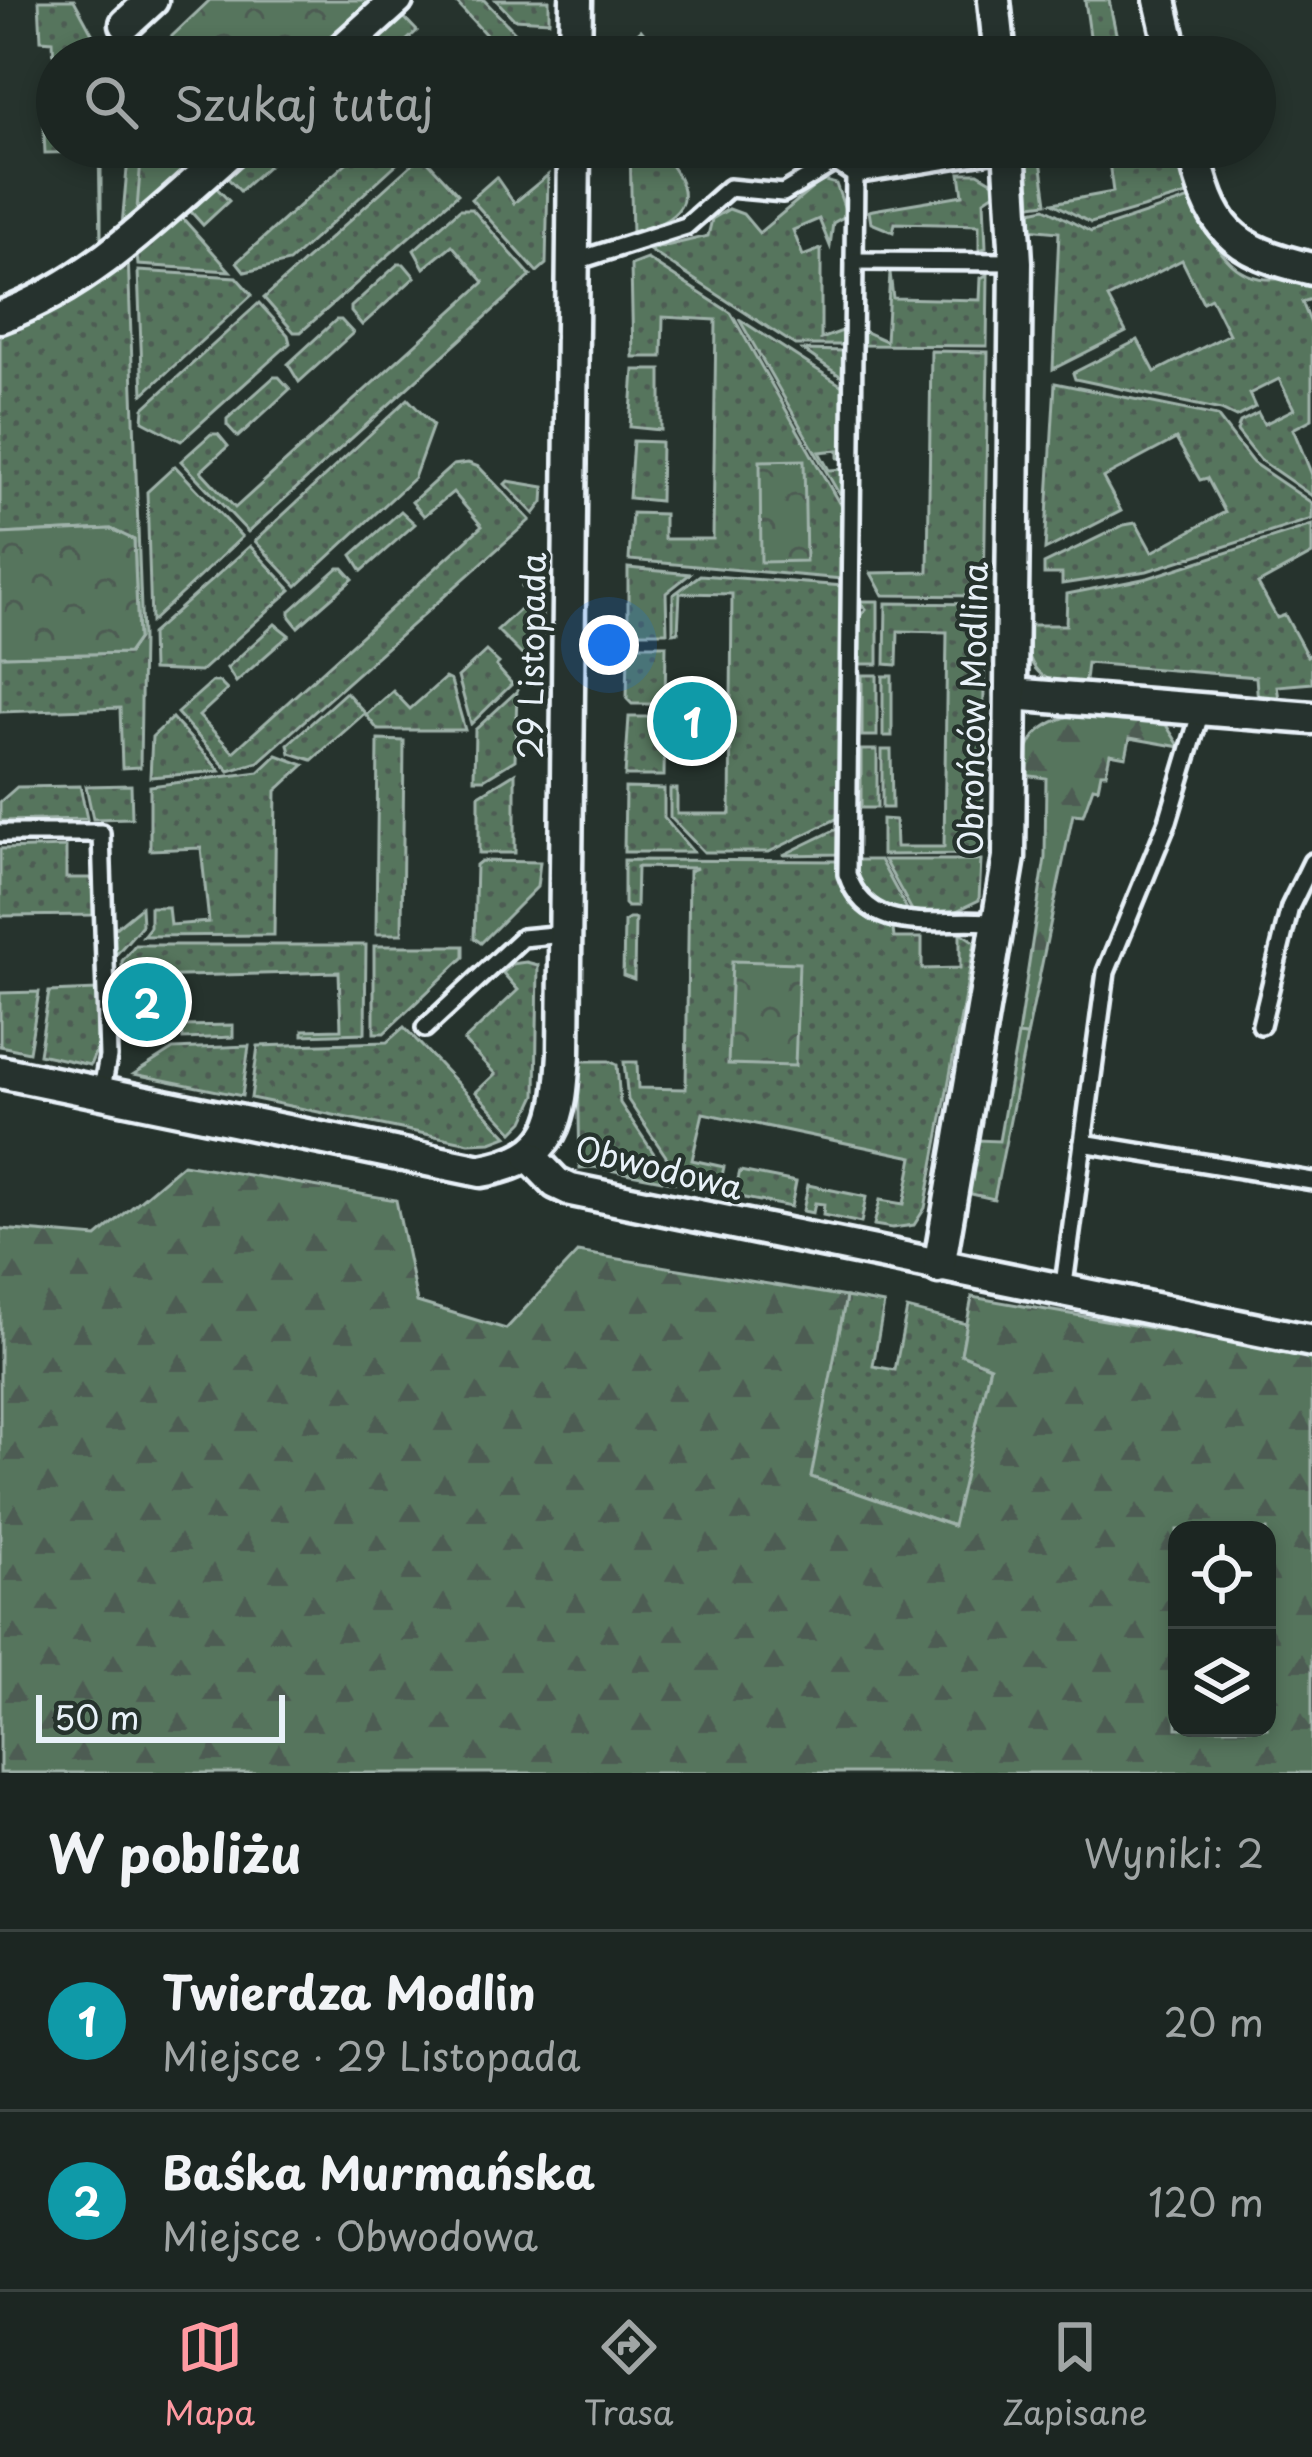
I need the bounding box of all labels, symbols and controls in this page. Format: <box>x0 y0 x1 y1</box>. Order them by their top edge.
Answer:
search box <box>36 36 1276 168</box>
text: Szukaj tutaj <box>174 68 434 136</box>
icon: search <box>78 69 144 135</box>
street label: 29 Listopada <box>503 552 557 760</box>
street label: Obrońców Modlina <box>943 561 999 856</box>
your location <box>579 615 639 675</box>
pin: 1 <box>653 676 731 766</box>
pin: 2 <box>108 957 186 1047</box>
street label: Obwodowa <box>570 1121 749 1211</box>
map controls <box>1168 1521 1276 1737</box>
button: locate <box>1168 1521 1276 1629</box>
button: layers <box>1168 1629 1276 1737</box>
scale bar <box>36 1689 285 1742</box>
text: 50 m <box>54 1691 140 1741</box>
text: W pobliżu <box>48 1813 302 1890</box>
text: Wyniki: 2 <box>1084 1822 1264 1881</box>
text: Twierdza Modlin <box>162 1957 536 2025</box>
text: 1 <box>78 1991 96 2050</box>
text: 20 m <box>1163 1991 1264 2050</box>
text: Miejsce · 29 Listopada <box>162 2025 581 2084</box>
text: Baśka Murmańska <box>162 2137 595 2205</box>
text: 2 <box>73 2171 101 2230</box>
text: 120 m <box>1148 2171 1264 2230</box>
text: Miejsce · Obwodowa <box>162 2205 538 2264</box>
tab: Mapa <box>164 2314 255 2436</box>
tab: Trasa <box>584 2314 673 2436</box>
tab: Zapisane <box>1002 2314 1148 2436</box>

